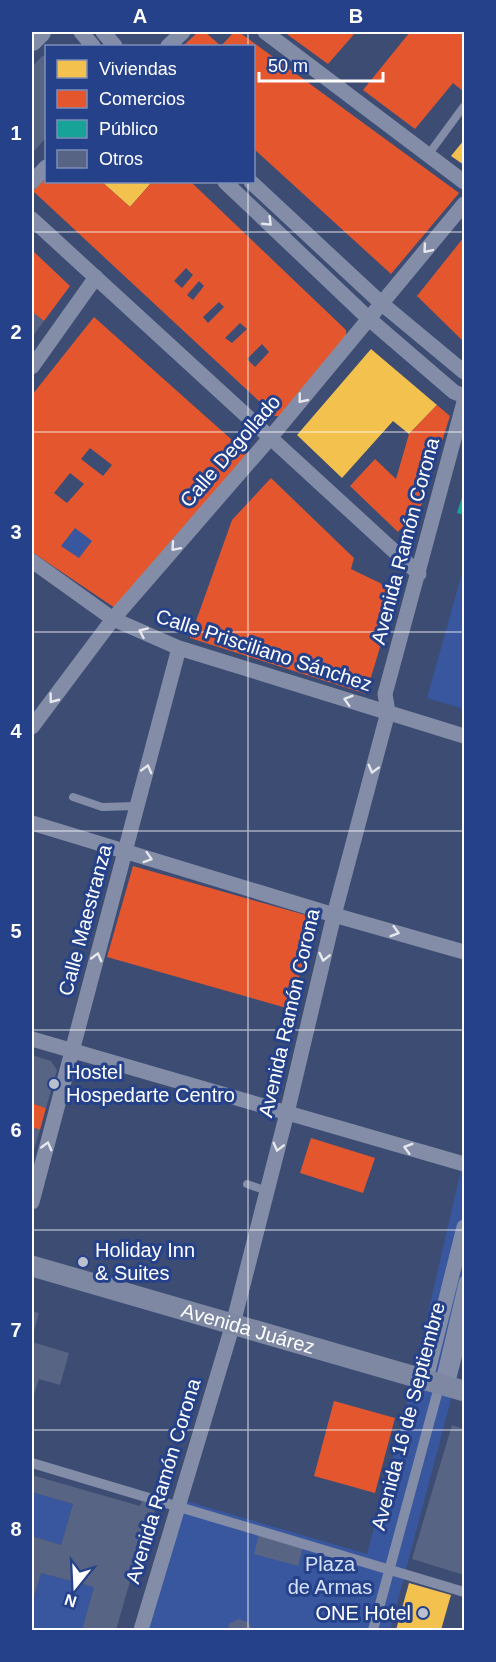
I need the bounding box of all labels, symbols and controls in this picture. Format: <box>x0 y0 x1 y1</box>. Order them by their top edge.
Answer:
text: A <box>133 5 147 27</box>
text: B <box>349 5 363 27</box>
legend <box>45 45 255 183</box>
scale bar <box>259 45 384 83</box>
text: 50 m <box>268 56 308 76</box>
text: Viviendas <box>99 59 177 79</box>
text: Comercios <box>99 89 185 109</box>
text: Público <box>99 119 158 139</box>
text: 1 <box>10 122 22 144</box>
text: Otros <box>99 149 143 169</box>
one-way arrow <box>261 215 271 226</box>
one-way arrow <box>423 242 434 253</box>
text: 2 <box>10 321 22 343</box>
street label: Calle Degollado <box>175 390 285 512</box>
one-way arrow <box>299 392 310 403</box>
street label: Avenida Ramón Corona <box>367 434 443 647</box>
text: 3 <box>10 521 22 543</box>
one-way arrow <box>171 540 182 551</box>
street label: Calle Prisciliano Sánchez <box>153 605 375 695</box>
one-way arrow <box>139 628 150 640</box>
one-way arrow <box>49 692 60 703</box>
one-way arrow <box>343 695 354 707</box>
text: 4 <box>10 720 22 742</box>
one-way arrow <box>367 763 380 773</box>
one-way arrow <box>140 764 152 775</box>
street label: Calle Maestranza <box>54 841 116 998</box>
one-way arrow <box>142 851 153 863</box>
street label: Avenida Ramón Corona <box>254 906 324 1119</box>
text: 5 <box>10 920 22 942</box>
one-way arrow <box>389 925 400 937</box>
one-way arrow <box>90 952 102 963</box>
one-way arrow <box>318 952 331 962</box>
place label: Hostel Hospedarte Centro <box>66 1061 235 1106</box>
marker: Hostel Hospedarte Centro <box>47 1077 61 1091</box>
text: 6 <box>10 1119 22 1141</box>
one-way arrow <box>39 1141 52 1151</box>
one-way arrow <box>273 1142 286 1152</box>
one-way arrow <box>403 1143 414 1155</box>
place label: Holiday Inn & Suites <box>95 1239 195 1284</box>
marker: Holiday Inn & Suites <box>76 1255 90 1269</box>
street label: Avenida Juárez <box>179 1299 317 1358</box>
street label: Avenida 16 de Septiembre <box>367 1299 449 1533</box>
text: 7 <box>10 1319 22 1341</box>
street label: Avenida Ramón Corona <box>121 1375 205 1586</box>
text: 8 <box>10 1518 22 1540</box>
park label: Plaza de Armas <box>288 1553 372 1598</box>
north arrow <box>45 1557 105 1617</box>
text: N <box>62 1591 79 1611</box>
place label: ONE Hotel <box>315 1602 411 1624</box>
marker: ONE Hotel <box>416 1606 430 1620</box>

